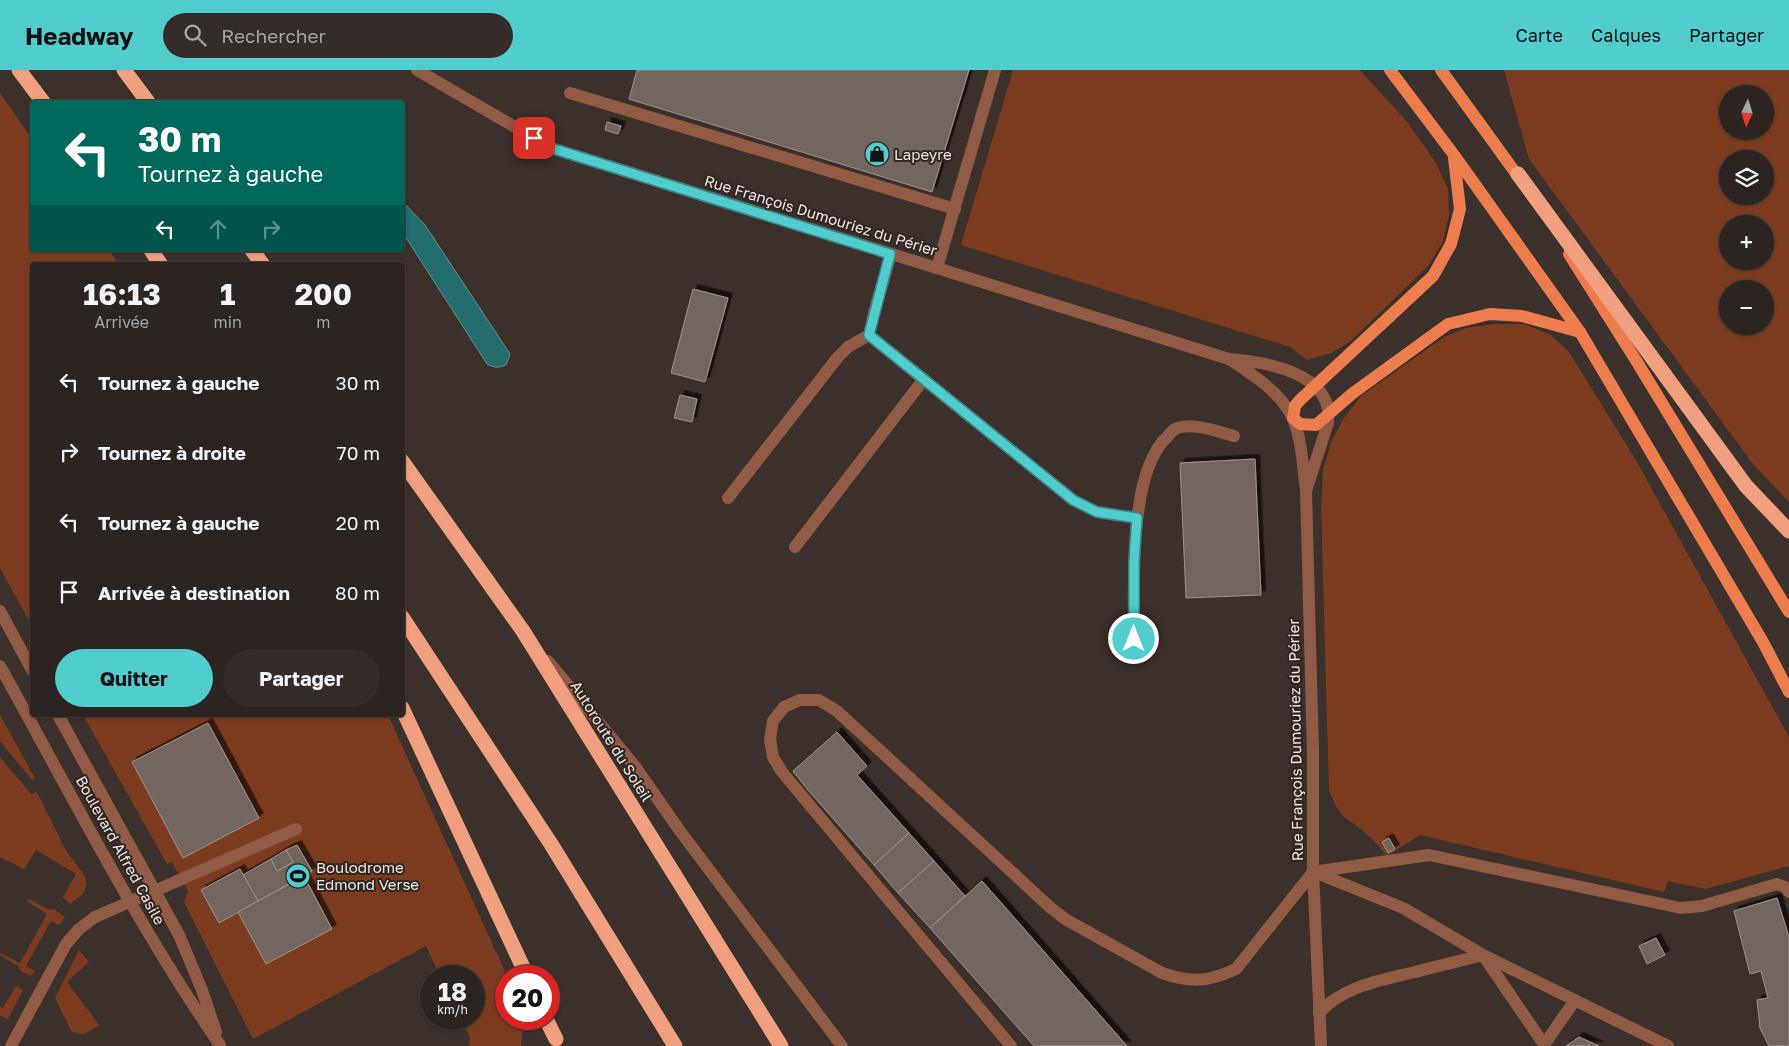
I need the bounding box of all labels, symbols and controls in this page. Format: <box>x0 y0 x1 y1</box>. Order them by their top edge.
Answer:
search box <box>163 13 513 58</box>
text: Headway <box>25 21 133 50</box>
icon: search <box>181 21 209 49</box>
text: Rechercher <box>221 24 326 47</box>
text: Carte <box>1516 24 1563 46</box>
text: Calques <box>1591 24 1661 46</box>
text: Partager <box>1689 24 1764 46</box>
north arrow <box>1719 85 1774 140</box>
map controls <box>1719 85 1774 335</box>
pin <box>513 117 555 159</box>
text: 30 m <box>138 118 221 160</box>
icon: left <box>55 120 120 185</box>
icon: arrive <box>520 124 548 152</box>
shop icon: Lapeyre <box>864 141 890 167</box>
place label: Lapeyre <box>894 145 952 163</box>
button: layers <box>1719 150 1774 205</box>
text: Tournez à gauche <box>138 160 323 187</box>
street label: Rue François Dumouriez du Périer <box>702 171 940 259</box>
icon: left <box>151 215 179 243</box>
icon: ahead <box>204 215 232 243</box>
icon: right <box>257 215 285 243</box>
button: + <box>1719 215 1774 270</box>
text: 16:13 <box>83 276 161 312</box>
text: 1 <box>220 276 235 312</box>
text: 200 <box>295 276 352 312</box>
button: − <box>1719 280 1774 335</box>
text: Arrivée <box>94 312 149 332</box>
text: min <box>214 312 242 332</box>
text: m <box>316 312 331 332</box>
icon: left <box>55 368 83 396</box>
text: Tournez à gauche <box>98 371 259 394</box>
text: 30 m <box>336 371 380 394</box>
icon: right <box>55 438 83 466</box>
text: Tournez à droite <box>98 441 246 464</box>
text: 70 m <box>337 441 380 464</box>
icon: left <box>55 508 83 536</box>
text: Tournez à gauche <box>98 511 259 534</box>
text: 20 m <box>336 511 380 534</box>
icon: arrive <box>55 578 83 606</box>
text: Arrivée à destination <box>98 581 290 604</box>
text: 80 m <box>335 581 380 604</box>
position arrow <box>1107 612 1159 664</box>
street label: Rue François Dumouriez du Périer <box>1284 619 1306 861</box>
button: Quitter <box>55 649 213 707</box>
button: Partager <box>223 649 380 707</box>
street label: Autoroute du Soleil <box>568 677 657 805</box>
street label: Boulevard Alfred Casile <box>73 772 170 928</box>
place label: Boulodrome Edmond Verse <box>316 858 419 893</box>
sports icon: Boulodrome Edmond Verse <box>285 863 311 889</box>
speed limit sign: 20 <box>495 965 560 1030</box>
text: 18 <box>438 976 467 1007</box>
text: km/h <box>437 1002 468 1017</box>

